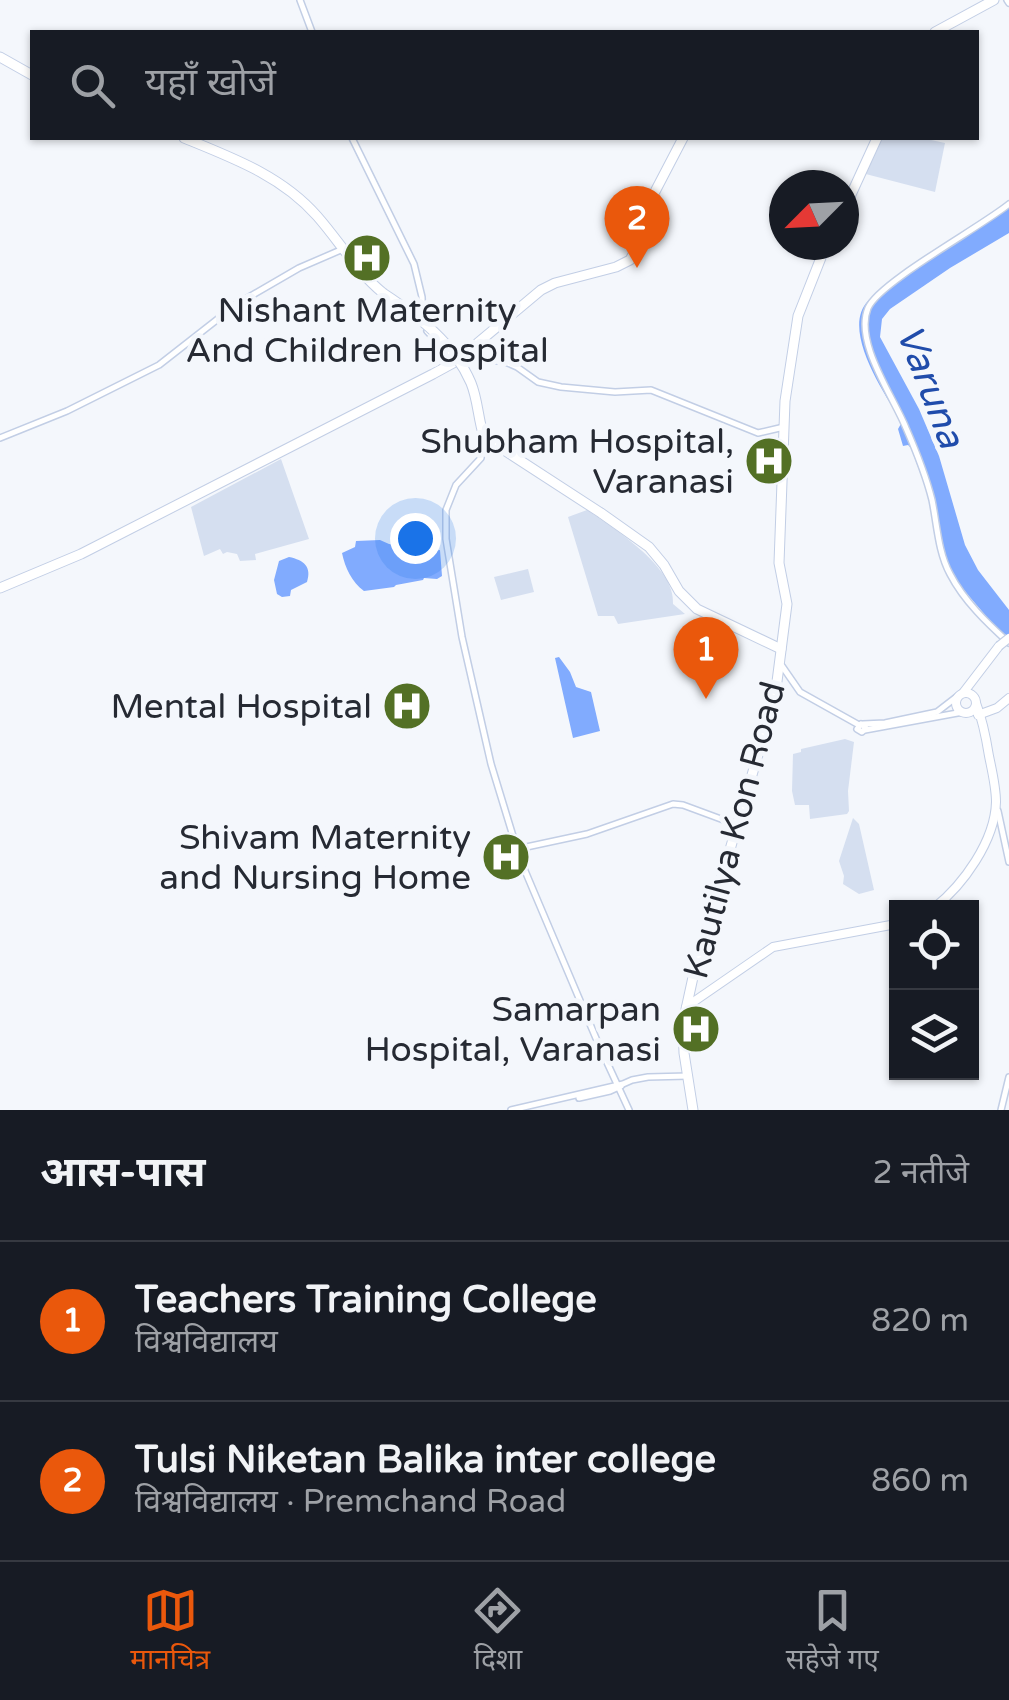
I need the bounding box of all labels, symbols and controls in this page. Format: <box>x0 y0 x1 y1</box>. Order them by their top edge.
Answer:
search box <box>30 30 979 140</box>
icon: search <box>65 58 120 113</box>
text: यहाँ खोजें <box>145 60 276 106</box>
north arrow <box>769 170 859 260</box>
pin: 2 <box>604 186 670 268</box>
hospital icon: Nishant Maternity And Children Hospital <box>341 232 393 284</box>
place label: Nishant Maternity And Children Hospital <box>185 290 549 372</box>
water label: Varuna <box>886 318 975 456</box>
place label: Shubham Hospital, Varanasi <box>420 421 734 503</box>
hospital icon: Shubham Hospital, Varanasi <box>743 435 795 487</box>
your location <box>390 513 441 564</box>
pin: 1 <box>674 616 738 699</box>
street label: Kautilya Kon Road <box>675 677 795 983</box>
hospital icon: Mental Hospital <box>381 680 433 732</box>
place label: Mental Hospital <box>111 686 372 728</box>
place label: Shivam Maternity and Nursing Home <box>159 817 471 899</box>
hospital icon: Shivam Maternity and Nursing Home <box>480 831 532 883</box>
map controls <box>889 900 979 1080</box>
button: locate <box>889 900 979 990</box>
place label: Samarpan Hospital, Varanasi <box>365 989 661 1071</box>
button: layers <box>889 990 979 1080</box>
hospital icon: Samarpan Hospital, Varanasi <box>670 1003 722 1055</box>
text: आस-पास <box>40 1147 205 1198</box>
text: 2 नतीजे <box>873 1154 969 1192</box>
text: Teachers Training College <box>135 1277 597 1323</box>
text: 1 <box>62 1302 83 1340</box>
text: 820 m <box>871 1302 969 1340</box>
text: विश्वविद्यालय <box>135 1323 278 1361</box>
text: Tulsi Niketan Balika inter college <box>135 1437 716 1483</box>
text: 2 <box>62 1462 83 1500</box>
text: 860 m <box>871 1462 969 1500</box>
text: विश्वविद्यालय · Premchand Road <box>135 1483 566 1521</box>
tab: मानचित्र <box>130 1583 210 1680</box>
tab: दिशा <box>470 1583 525 1680</box>
tab: सहेजे गए <box>786 1583 879 1680</box>

